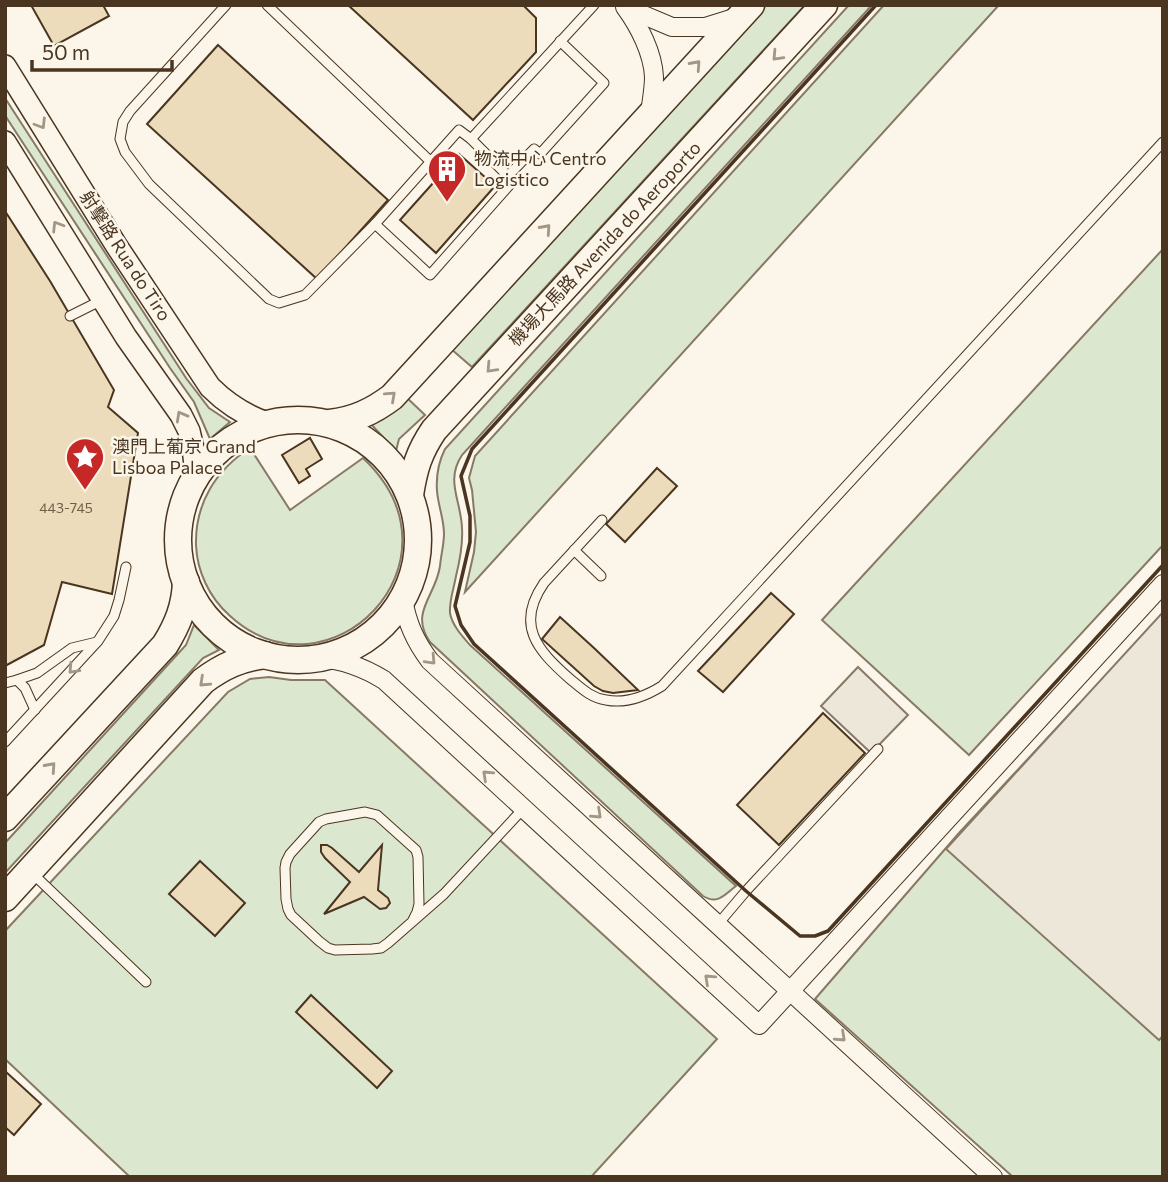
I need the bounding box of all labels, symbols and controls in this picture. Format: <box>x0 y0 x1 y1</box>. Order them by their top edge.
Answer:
scale bar <box>32 28 172 72</box>
text: 50 m <box>42 39 90 64</box>
one-way arrow <box>773 48 786 61</box>
one-way arrow <box>687 60 700 73</box>
one-way arrow <box>32 116 45 129</box>
street label: 機場大馬路 Avenida do Aeroporto <box>503 136 705 350</box>
place label: 物流中心 Centro Logistico <box>474 147 607 190</box>
building icon: 物流中心 Centro Logistico <box>426 148 468 203</box>
street label: 射擊路 Rua do Tiro <box>76 186 176 325</box>
one-way arrow <box>52 220 65 233</box>
one-way arrow <box>537 224 550 237</box>
one-way arrow <box>487 360 500 373</box>
one-way arrow <box>383 392 396 404</box>
one-way arrow <box>176 411 189 424</box>
place label: 澳門上葡京 Grand Lisboa Palace <box>112 435 256 478</box>
place icon: 澳門上葡京 Grand Lisboa Palace <box>64 436 106 491</box>
house number: 443-745 <box>39 499 93 516</box>
one-way arrow <box>422 652 435 665</box>
one-way arrow <box>69 661 82 674</box>
one-way arrow <box>199 674 212 686</box>
one-way arrow <box>43 762 56 775</box>
one-way arrow <box>482 771 495 784</box>
one-way arrow <box>589 806 602 818</box>
one-way arrow <box>704 975 717 987</box>
one-way arrow <box>832 1029 845 1041</box>

